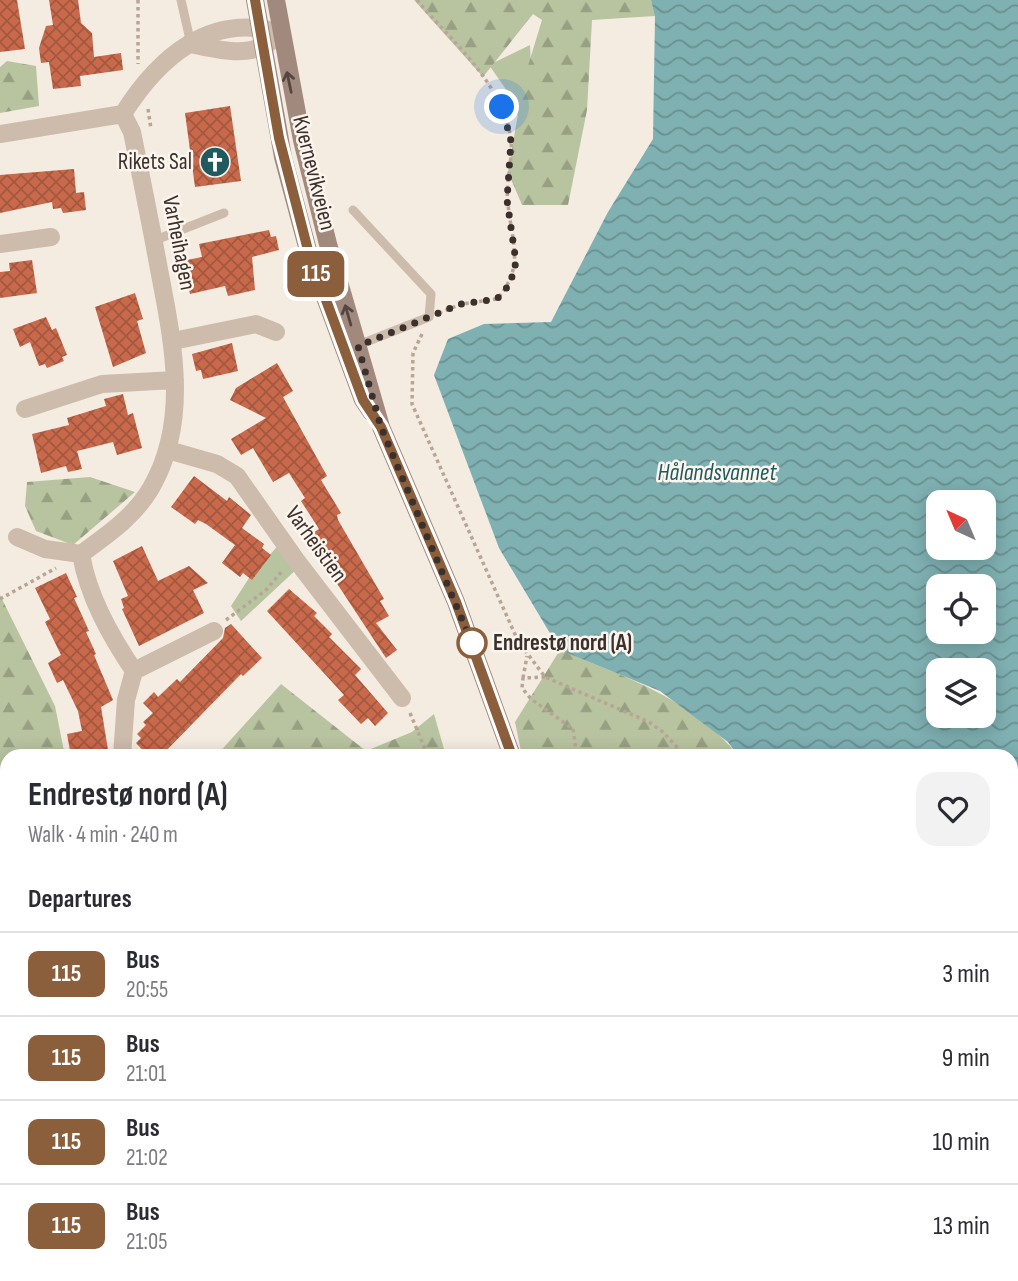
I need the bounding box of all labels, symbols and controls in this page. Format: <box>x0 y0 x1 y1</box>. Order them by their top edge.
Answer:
one-way arrow <box>282 71 296 94</box>
your location <box>484 89 519 124</box>
street label: Kvernevikveien <box>286 113 342 233</box>
church icon: Rikets Sal <box>198 145 232 179</box>
place label: Rikets Sal <box>118 148 192 176</box>
street label: Varheihagen <box>156 194 202 292</box>
line badge: 115 <box>276 251 356 297</box>
text: 115 <box>301 259 331 288</box>
one-way arrow <box>341 304 354 326</box>
water label: Hålandsvannet <box>658 458 777 487</box>
north arrow <box>926 490 996 560</box>
map controls <box>926 490 996 728</box>
street label: Varheistien <box>279 501 353 587</box>
button: locate <box>926 574 996 644</box>
marker: Endrestø nord (A) <box>457 628 487 658</box>
place label: Endrestø nord (A) <box>493 629 632 657</box>
button: layers <box>926 658 996 728</box>
button: heart <box>916 772 990 846</box>
text: Endrestø nord (A) <box>28 775 228 815</box>
text: Walk · 4 min · 240 m <box>28 821 178 849</box>
text: Departures <box>28 884 132 915</box>
text: Bus <box>126 945 160 976</box>
text: 115 <box>52 959 81 988</box>
text: 3 min <box>942 959 990 990</box>
text: 20:55 <box>126 976 168 1004</box>
text: Bus <box>126 1029 160 1060</box>
text: 115 <box>52 1043 81 1072</box>
text: 9 min <box>942 1043 990 1074</box>
text: 21:01 <box>126 1060 166 1088</box>
text: Bus <box>126 1113 160 1144</box>
text: 115 <box>52 1127 81 1156</box>
text: 10 min <box>933 1127 990 1158</box>
text: 21:02 <box>126 1144 168 1172</box>
text: Bus <box>126 1197 160 1228</box>
text: 115 <box>52 1211 81 1240</box>
text: 13 min <box>933 1211 990 1242</box>
text: 21:05 <box>126 1228 167 1256</box>

